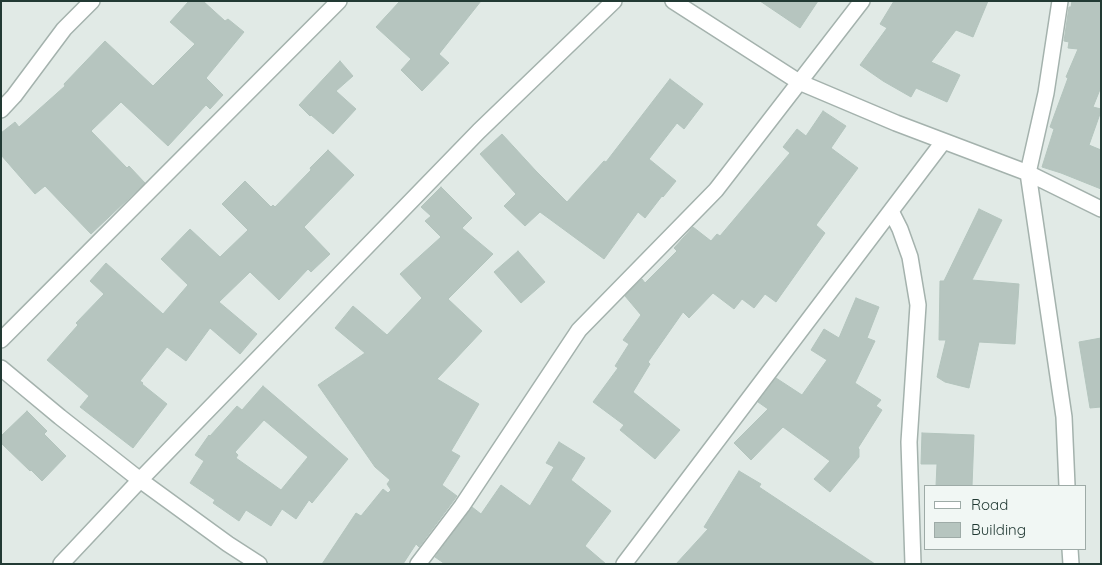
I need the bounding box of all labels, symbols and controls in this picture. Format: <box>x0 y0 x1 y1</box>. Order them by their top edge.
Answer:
legend <box>924 485 1087 550</box>
text: Road <box>971 495 1008 514</box>
text: Building <box>971 520 1026 539</box>

